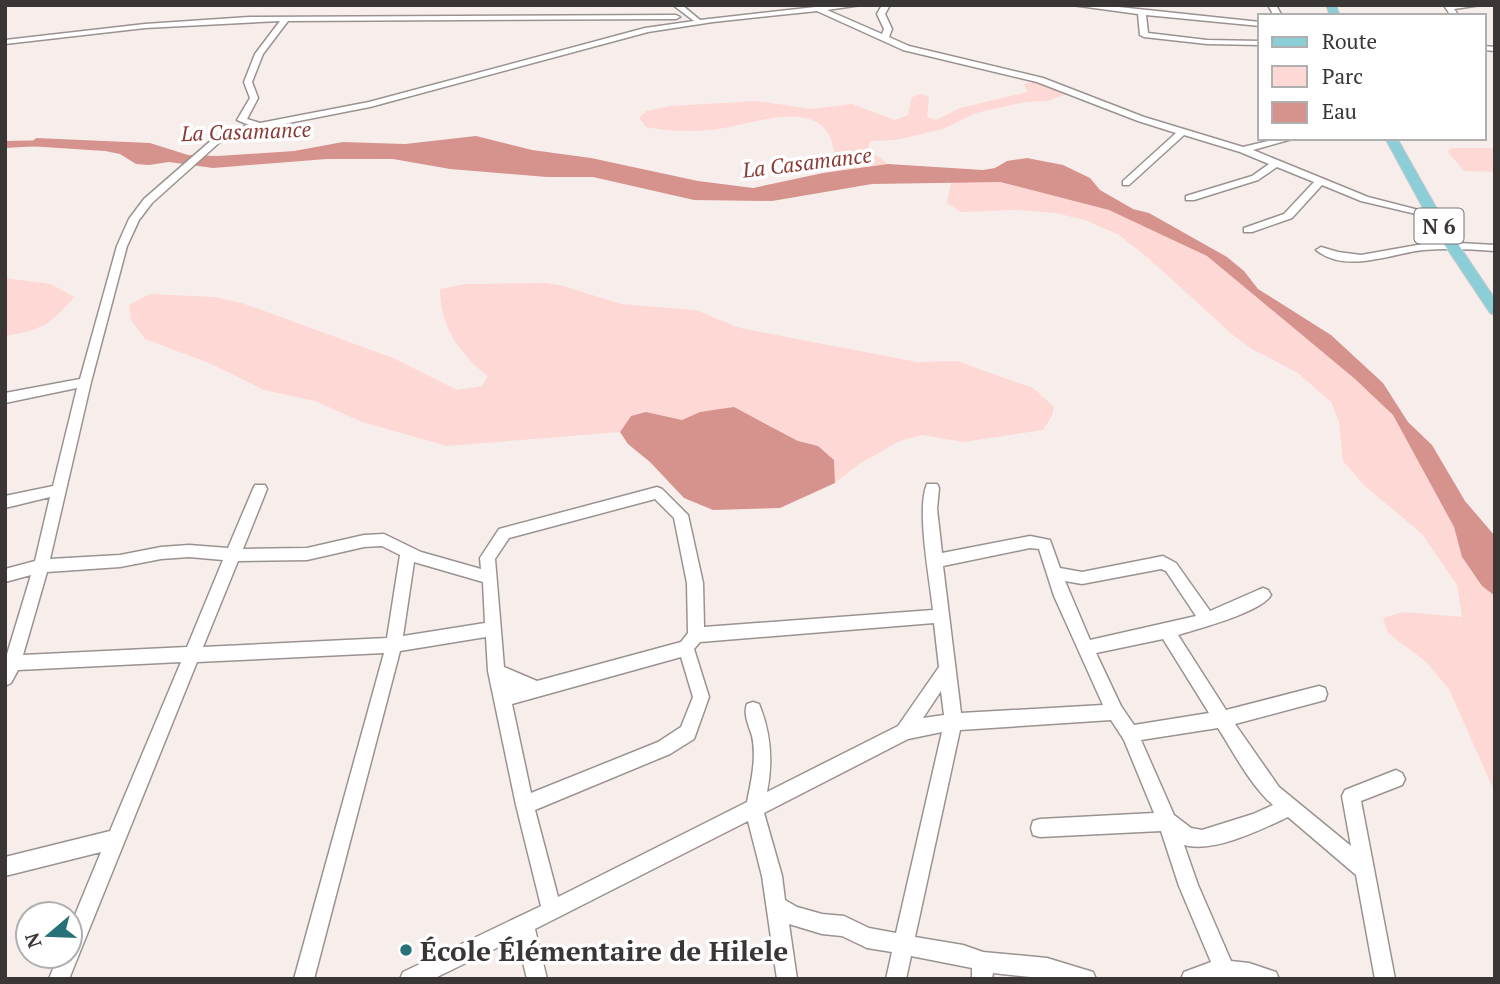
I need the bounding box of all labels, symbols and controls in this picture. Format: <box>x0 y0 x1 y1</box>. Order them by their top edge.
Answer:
legend <box>1258 14 1486 140</box>
text: Route <box>1322 27 1377 55</box>
text: Parc <box>1322 62 1363 90</box>
text: Eau <box>1322 97 1357 125</box>
water label: La Casamance <box>180 115 312 147</box>
water label: La Casamance <box>740 140 874 184</box>
road number: N 6 <box>1414 208 1464 244</box>
north arrow <box>14 900 84 970</box>
text: N <box>18 929 47 952</box>
place label: École Élémentaire de Hilele <box>420 932 788 969</box>
marker: École Élémentaire de Hilele <box>398 942 414 958</box>

